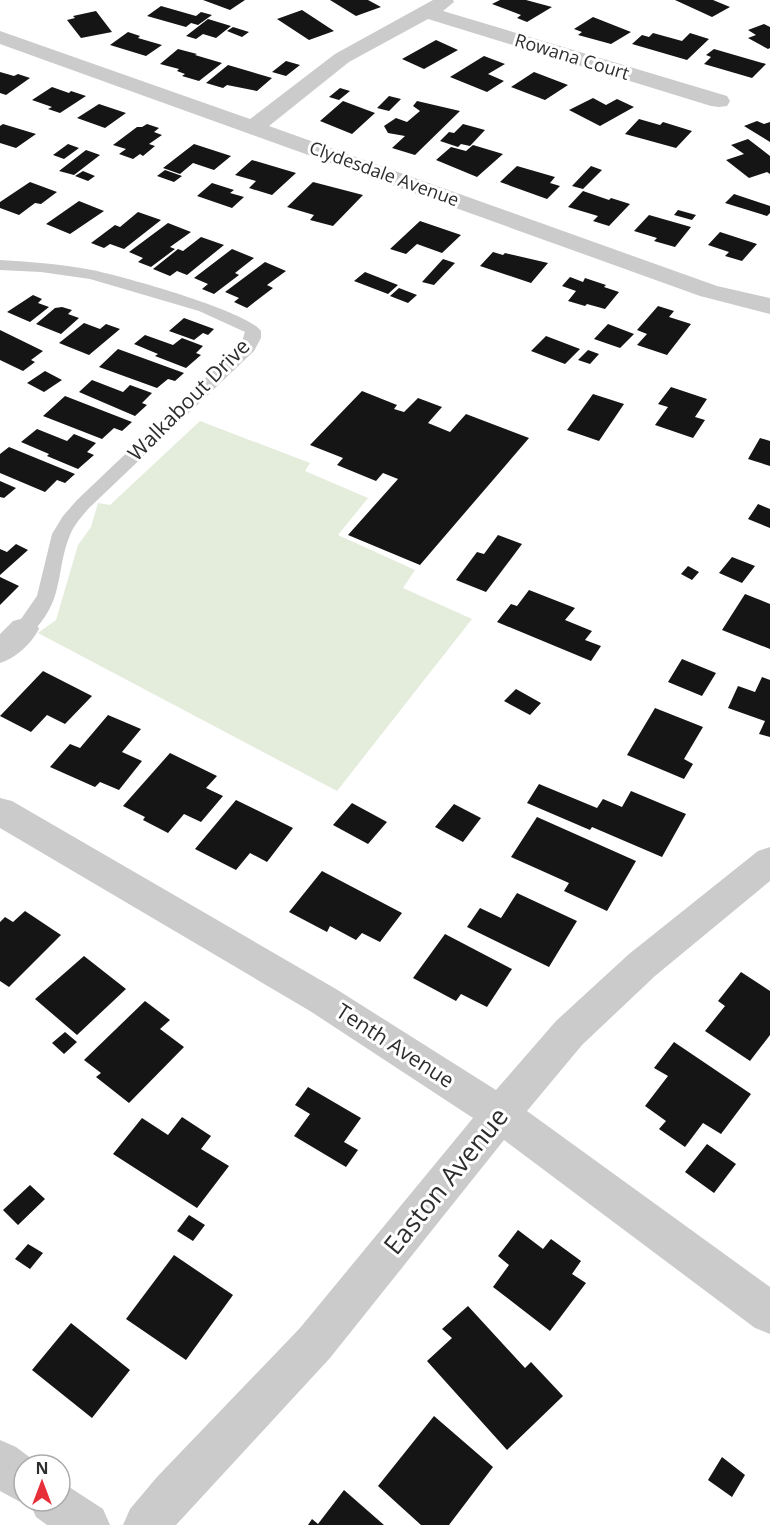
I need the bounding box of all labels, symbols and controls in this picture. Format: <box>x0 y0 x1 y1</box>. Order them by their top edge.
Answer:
street label: Rowana Court <box>512 27 633 85</box>
street label: Clydesdale Avenue <box>306 135 462 211</box>
street label: Walkabout Drive <box>121 332 255 466</box>
street label: Tenth Avenue <box>331 997 460 1094</box>
street label: Easton Avenue <box>375 1099 516 1261</box>
north arrow <box>12 1453 72 1513</box>
text: N <box>35 1457 49 1479</box>

